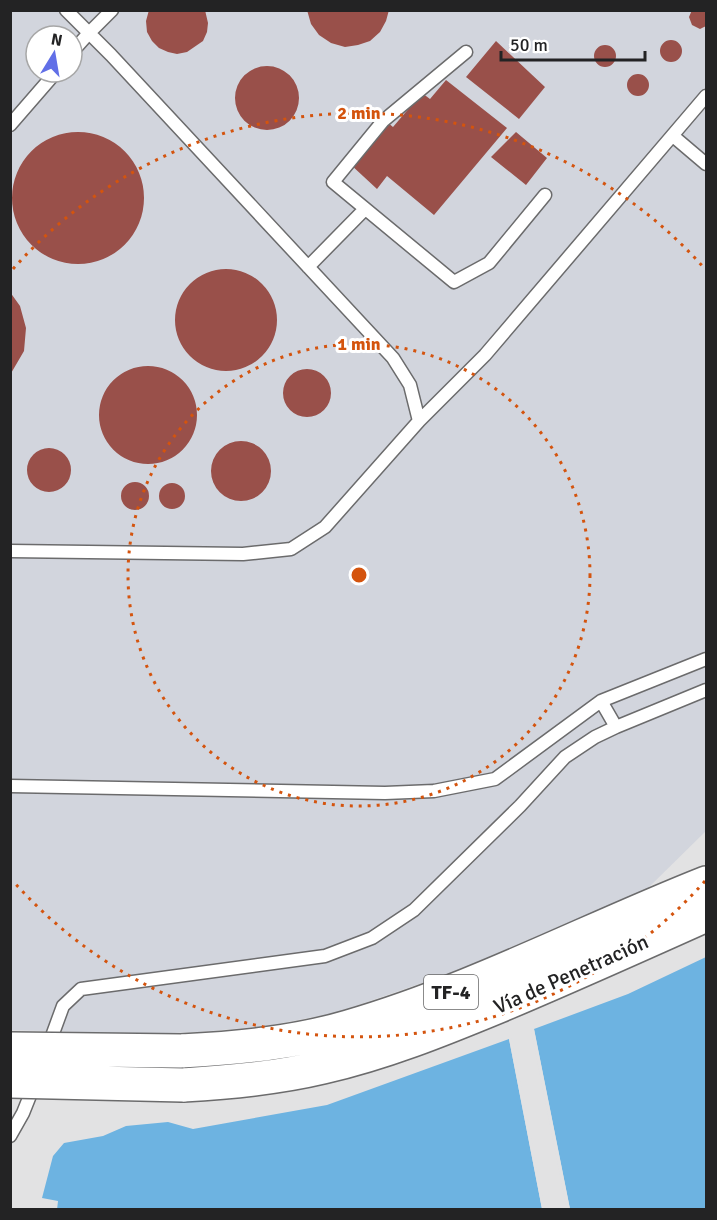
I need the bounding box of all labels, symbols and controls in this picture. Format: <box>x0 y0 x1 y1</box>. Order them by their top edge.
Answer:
north arrow <box>24 24 84 84</box>
scale bar <box>501 24 645 62</box>
text: N <box>49 29 64 51</box>
text: 50 m <box>510 34 548 56</box>
text: 2 min <box>337 102 381 124</box>
text: 1 min <box>337 333 381 355</box>
centre of rings <box>349 565 369 585</box>
street label: Vía de Penetración <box>490 928 652 1020</box>
road number: TF-4 <box>424 975 478 1009</box>

